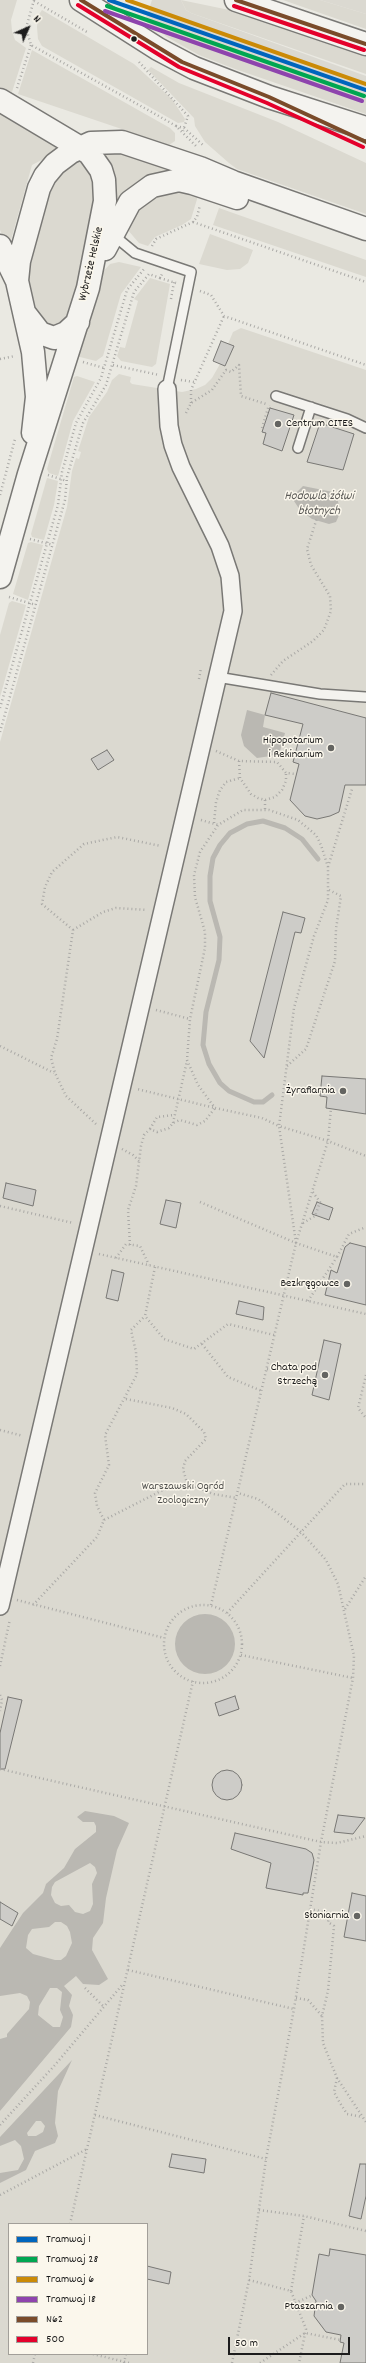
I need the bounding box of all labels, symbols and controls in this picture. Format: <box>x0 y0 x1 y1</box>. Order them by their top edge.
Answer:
north arrow <box>8 8 48 48</box>
text: N <box>29 12 44 27</box>
unlabelled marker <box>129 34 139 44</box>
street label: Wybrzeże Helskie <box>76 226 108 302</box>
place label: Centrum CITES <box>286 417 353 431</box>
marker: Centrum CITES <box>273 419 283 429</box>
water label: Hodowla żółwi błotnych <box>284 489 354 520</box>
place label: Hipopotarium i Rekinarium <box>263 734 323 762</box>
marker: Hipopotarium i Rekinarium <box>326 743 336 753</box>
place label: Żyrafiarnia <box>286 1084 335 1098</box>
marker: Żyrafiarnia <box>338 1086 348 1096</box>
place label: Bezkręgowce <box>280 1277 339 1291</box>
marker: Bezkręgowce <box>342 1279 352 1289</box>
place label: Chata pod Strzechą <box>271 1361 317 1389</box>
marker: Chata pod Strzechą <box>320 1370 330 1380</box>
park label: Warszawski Ogród Zoologiczny <box>142 1480 224 1508</box>
place label: Słoniarnia <box>304 1909 349 1923</box>
marker: Słoniarnia <box>352 1911 362 1921</box>
legend <box>8 2223 148 2355</box>
text: Tramwaj 1 <box>46 2231 91 2248</box>
text: Tramwaj 28 <box>46 2251 98 2268</box>
text: Tramwaj 6 <box>46 2271 94 2288</box>
text: Tramwaj 18 <box>46 2291 96 2308</box>
place label: Ptaszarnia <box>284 2300 333 2314</box>
marker: Ptaszarnia <box>336 2302 346 2312</box>
text: N62 <box>46 2311 63 2328</box>
scale bar <box>230 2329 352 2355</box>
text: 500 <box>46 2331 65 2348</box>
text: 50 m <box>235 2335 258 2352</box>

